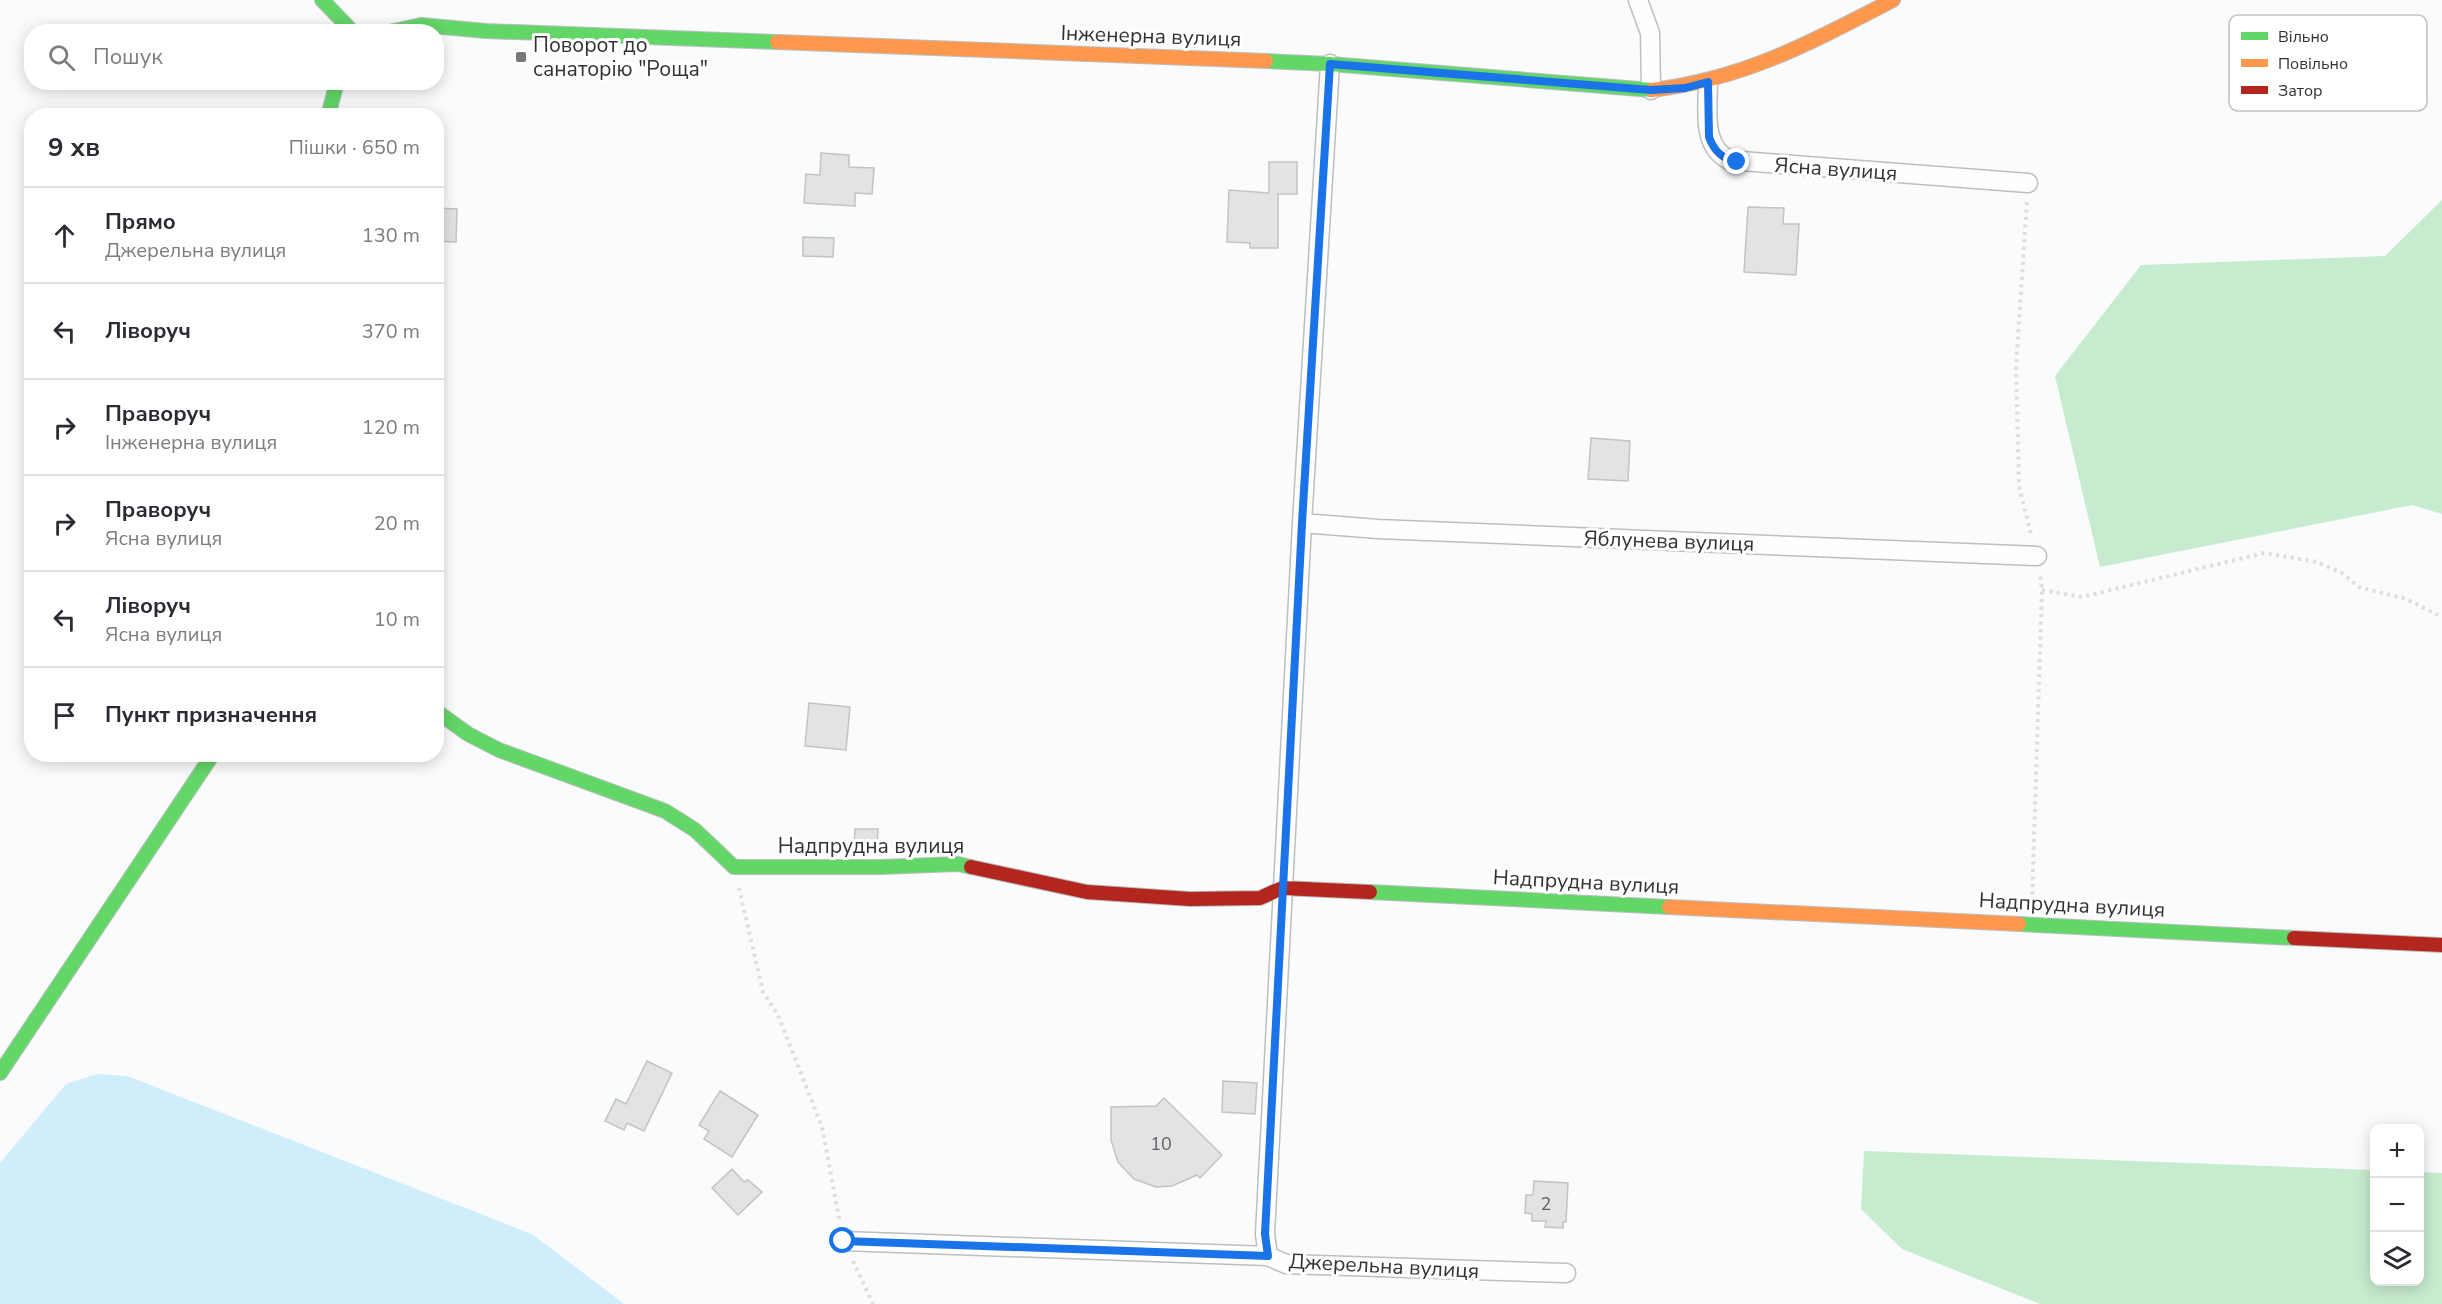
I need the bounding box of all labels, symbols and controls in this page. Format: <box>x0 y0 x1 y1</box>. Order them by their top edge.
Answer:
legend <box>2229 15 2427 111</box>
street label: Інженерна вулиця <box>1060 19 1242 53</box>
search box <box>24 24 444 90</box>
text: Вільно <box>2278 26 2329 48</box>
place label: Поворот до санаторію "Роща" <box>533 31 708 83</box>
icon: search <box>45 41 78 74</box>
text: Пошук <box>93 42 163 72</box>
marker: Поворот до санаторію "Роща" <box>514 50 528 64</box>
text: Повільно <box>2278 53 2348 75</box>
text: Затор <box>2278 80 2322 102</box>
text: 9 хв <box>48 130 100 165</box>
text: Пішки · 650 m <box>289 134 420 161</box>
route end <box>1723 148 1749 174</box>
street label: Ясна вулиця <box>1774 151 1898 187</box>
text: Прямо <box>105 207 176 237</box>
icon: ahead <box>48 219 81 252</box>
text: 130 m <box>362 222 420 249</box>
text: Джерельна вулиця <box>105 237 286 264</box>
icon: left <box>48 315 81 348</box>
text: Ліворуч <box>105 316 191 346</box>
text: 370 m <box>362 318 420 345</box>
text: Праворуч <box>105 399 211 429</box>
icon: right <box>48 411 81 444</box>
text: 120 m <box>362 414 420 441</box>
text: Інженерна вулиця <box>105 429 277 456</box>
text: Праворуч <box>105 495 211 525</box>
icon: right <box>48 507 81 540</box>
text: 20 m <box>374 510 420 537</box>
street label: Яблунева вулиця <box>1583 524 1755 558</box>
text: Ясна вулиця <box>105 525 222 552</box>
text: Ліворуч <box>105 591 191 621</box>
icon: left <box>48 603 81 636</box>
text: 10 m <box>374 606 420 633</box>
text: Ясна вулиця <box>105 621 222 648</box>
icon: arrive <box>48 699 81 732</box>
text: Пункт призначення <box>105 700 317 730</box>
street label: Надпрудна вулиця <box>778 832 964 860</box>
street label: Надпрудна вулиця <box>1492 863 1680 901</box>
street label: Надпрудна вулиця <box>1978 886 2166 924</box>
map controls <box>2370 1124 2424 1286</box>
button: + <box>2370 1124 2424 1178</box>
house number: 10 <box>1150 1132 1172 1156</box>
button: − <box>2370 1178 2424 1232</box>
house number: 2 <box>1541 1192 1551 1216</box>
route start <box>829 1227 855 1253</box>
button: layers <box>2370 1232 2424 1286</box>
street label: Джерельна вулиця <box>1288 1247 1480 1285</box>

